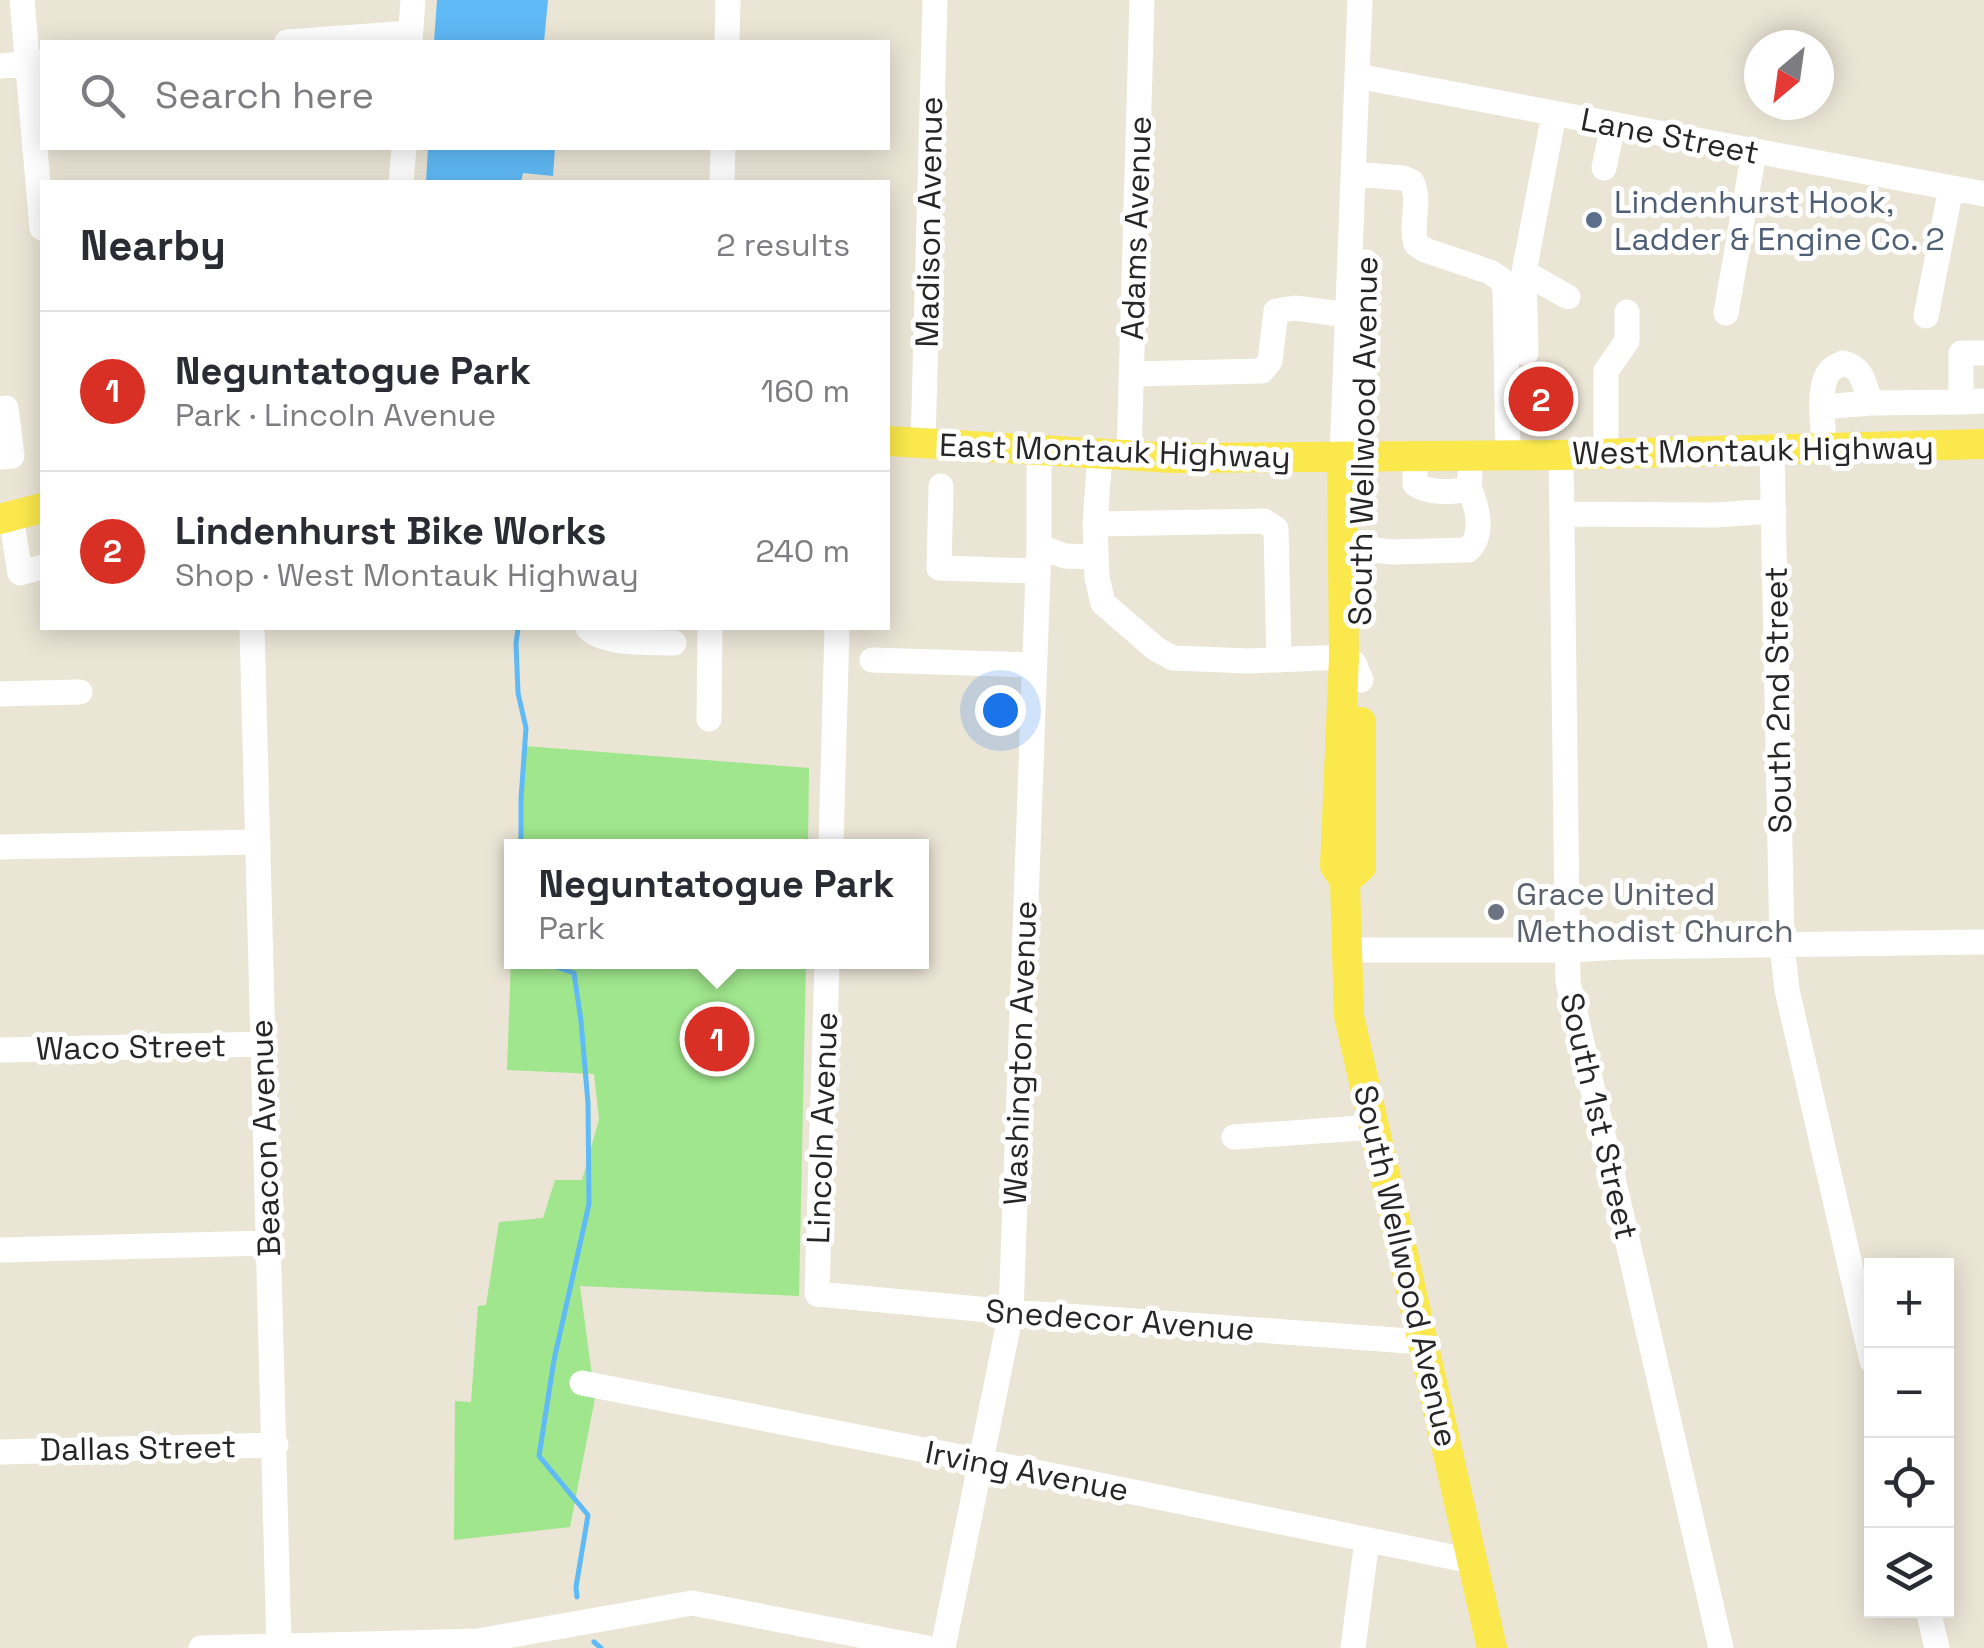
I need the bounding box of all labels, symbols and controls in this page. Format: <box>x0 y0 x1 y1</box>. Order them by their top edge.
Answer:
north arrow <box>1744 30 1834 120</box>
search box <box>40 40 890 150</box>
icon: search <box>75 68 130 123</box>
text: Search here <box>155 71 374 119</box>
street label: Madison Avenue <box>907 96 951 348</box>
street label: Lane Street <box>1578 99 1762 173</box>
street label: Adams Avenue <box>1112 115 1160 341</box>
place label: Lindenhurst Hook, Ladder & Engine Co. 2 <box>1614 182 1945 259</box>
marker: Lindenhurst Hook, Ladder & Engine Co. 2 <box>1583 209 1605 231</box>
text: Nearby <box>80 219 226 272</box>
text: 2 results <box>716 225 850 265</box>
street label: South Wellwood Avenue <box>1340 256 1386 626</box>
text: Neguntatogue Park <box>175 347 531 395</box>
pin: 2 <box>1508 362 1574 436</box>
text: 1 <box>105 371 120 411</box>
text: 160 m <box>761 371 850 411</box>
text: Park · Lincoln Avenue <box>175 395 496 435</box>
street label: East Montauk Highway <box>939 425 1291 477</box>
street label: West Montauk Highway <box>1572 427 1934 473</box>
text: Lindenhurst Bike Works <box>175 507 606 555</box>
text: 2 <box>103 531 122 571</box>
text: 240 m <box>755 531 850 571</box>
text: Shop · West Montauk Highway <box>175 555 639 595</box>
street label: South 2nd Street <box>1756 566 1800 834</box>
your location <box>975 685 1026 736</box>
popup <box>504 839 929 969</box>
text: Neguntatogue Park <box>539 860 895 908</box>
place label: Grace United Methodist Church <box>1516 874 1794 951</box>
street label: Washington Avenue <box>995 900 1045 1206</box>
marker: Grace United Methodist Church <box>1485 901 1507 923</box>
text: Park <box>539 908 605 948</box>
street label: South 1st Street <box>1551 989 1647 1243</box>
pin: 1 <box>684 1002 750 1076</box>
street label: Lincoln Avenue <box>798 1011 846 1245</box>
street label: Beacon Avenue <box>241 1019 289 1257</box>
street label: Waco Street <box>35 1025 227 1069</box>
street label: South Wellwood Avenue <box>1345 1081 1467 1451</box>
map controls <box>1864 1258 1954 1618</box>
button: + <box>1864 1258 1954 1348</box>
street label: Snedecor Avenue <box>984 1291 1256 1349</box>
button: − <box>1864 1348 1954 1438</box>
street label: Dallas Street <box>39 1426 237 1470</box>
street label: Irving Avenue <box>922 1432 1132 1510</box>
button: locate <box>1864 1438 1954 1528</box>
button: layers <box>1864 1528 1954 1618</box>

